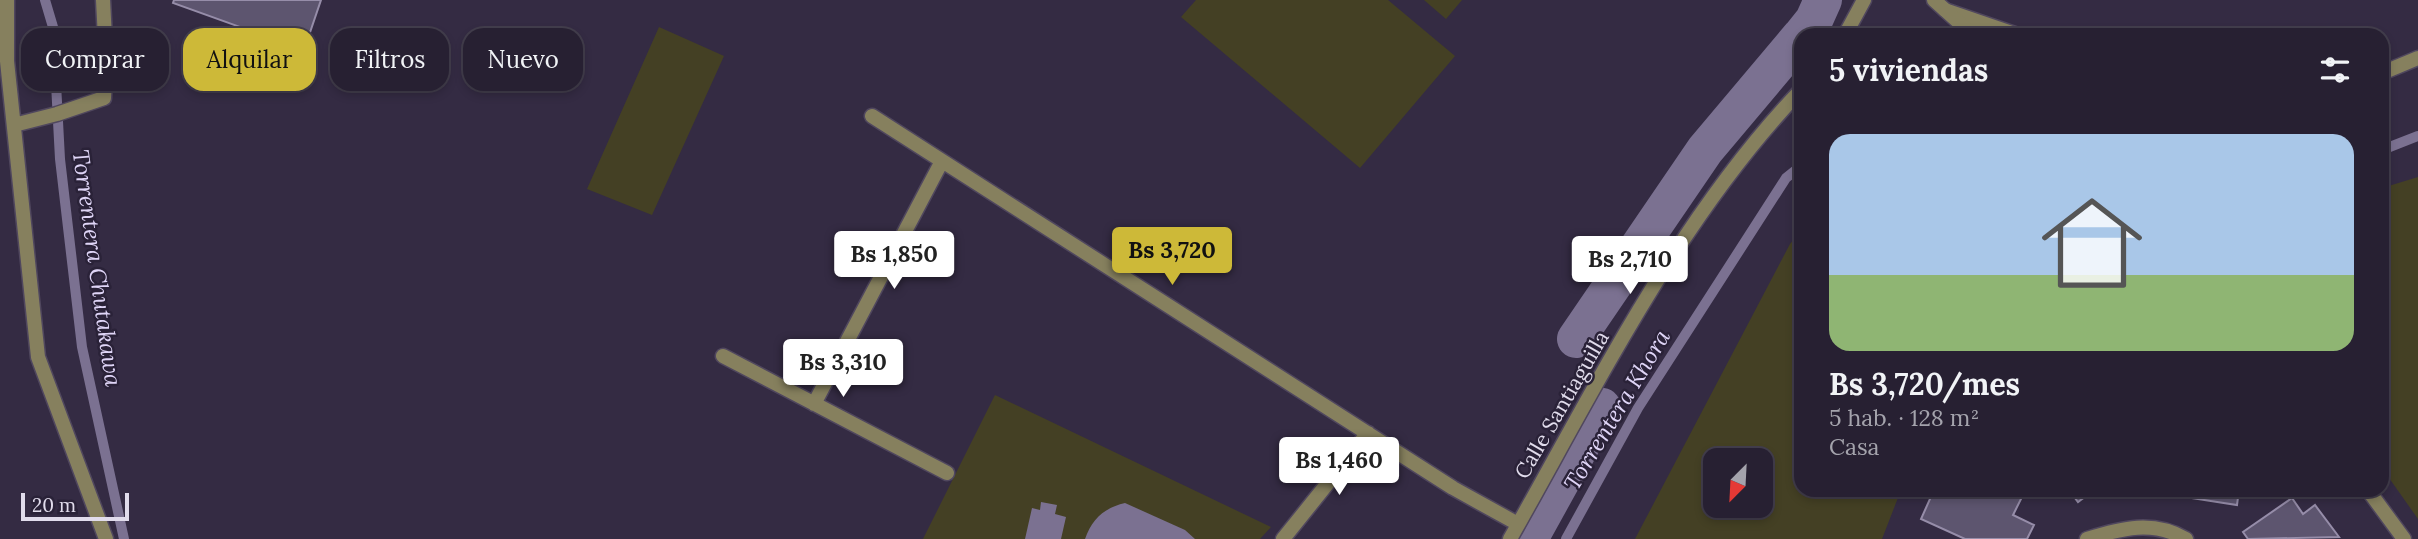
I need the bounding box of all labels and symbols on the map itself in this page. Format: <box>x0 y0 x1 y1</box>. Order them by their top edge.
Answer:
water label: Torrentera Chutakawa <box>67 148 129 388</box>
pin: Bs 3,720 <box>1100 228 1244 287</box>
pin: Bs 1,850 <box>822 232 966 291</box>
pin: Bs 2,710 <box>1558 236 1702 296</box>
water label: Torrentera Khora <box>1557 324 1676 495</box>
street label: Calle Santiaguilla <box>1508 326 1615 484</box>
pin: Bs 3,310 <box>771 340 915 399</box>
pin: Bs 1,460 <box>1267 438 1411 497</box>
north arrow <box>1703 448 1773 518</box>
scale bar <box>21 490 130 522</box>

